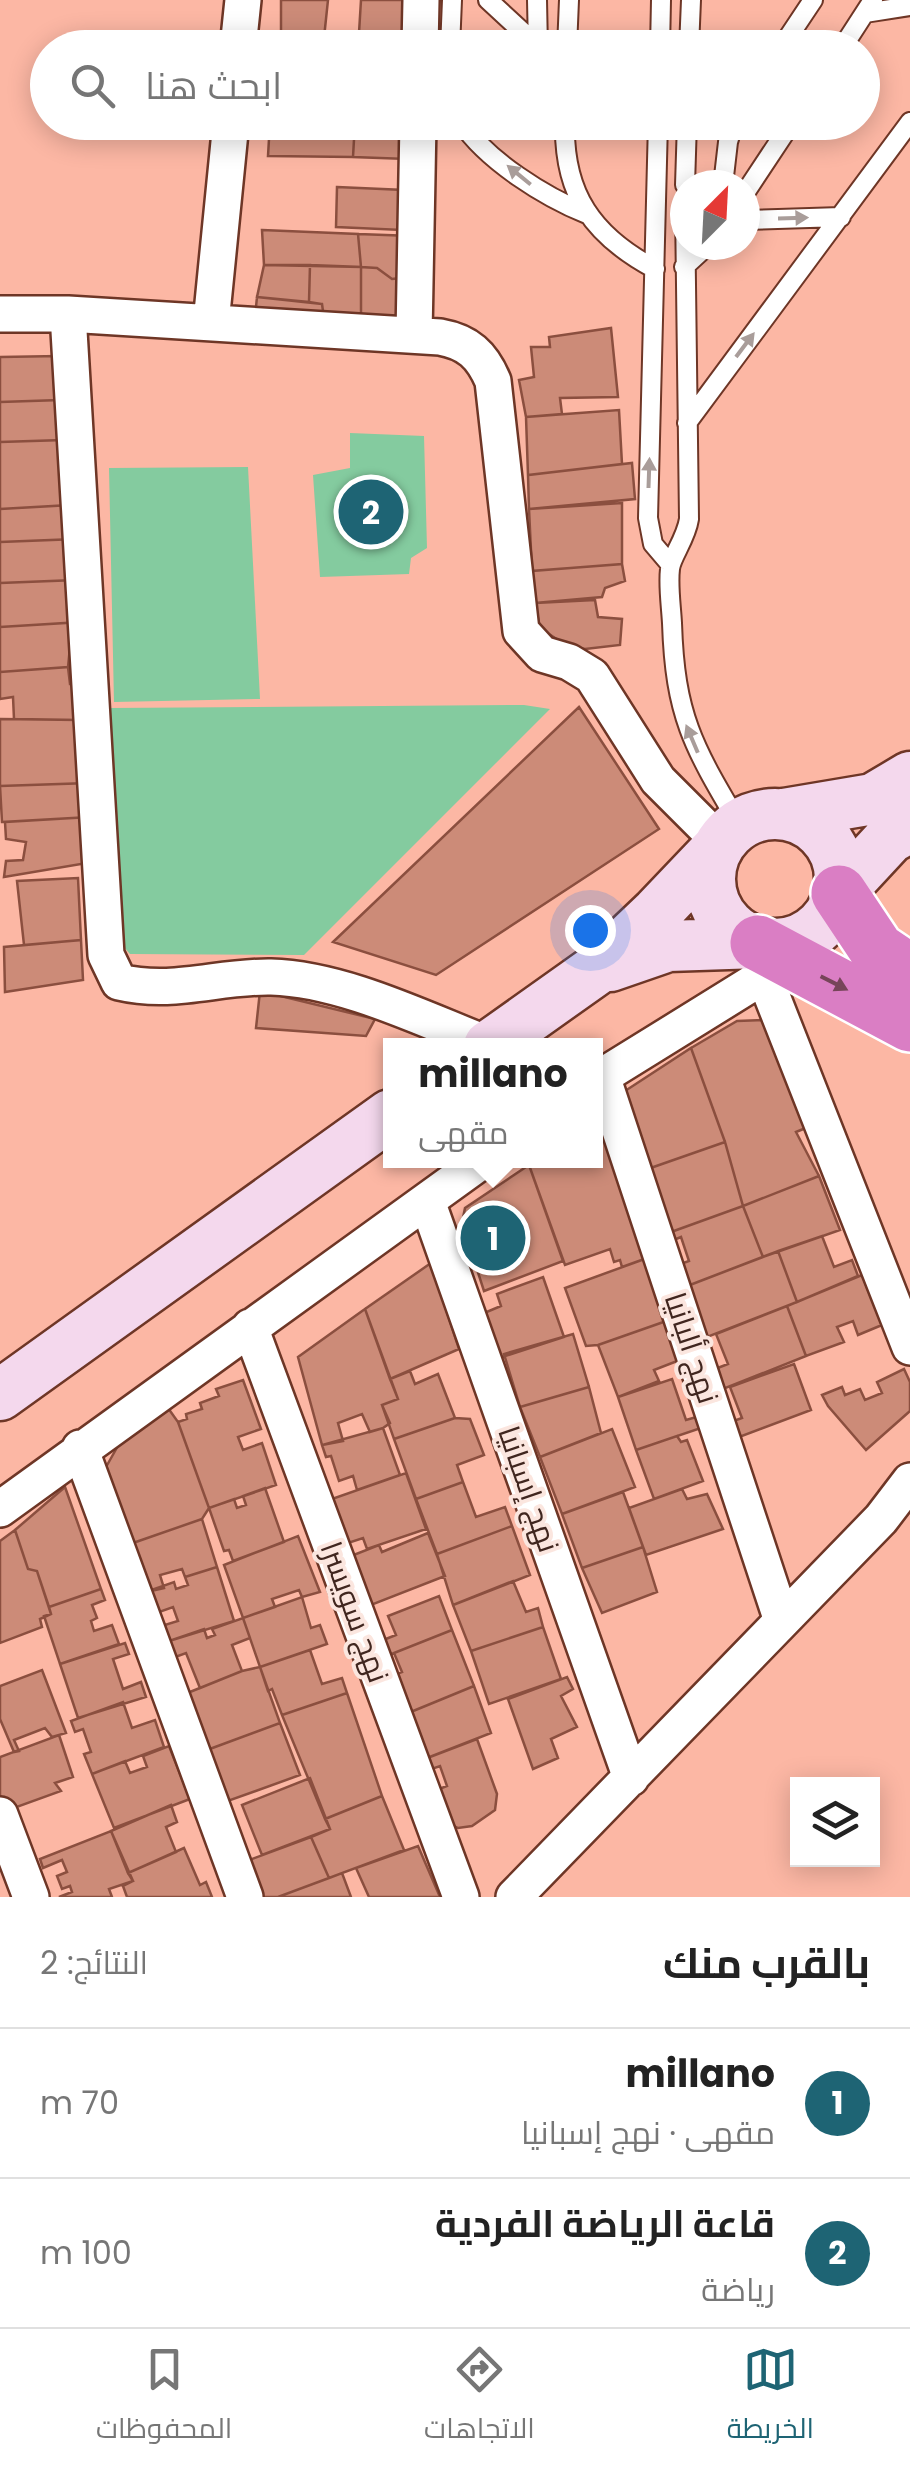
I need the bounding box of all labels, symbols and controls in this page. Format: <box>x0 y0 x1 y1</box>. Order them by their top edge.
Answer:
search box <box>30 30 880 140</box>
icon: search <box>65 58 120 113</box>
text: ابحث هنا <box>145 59 282 112</box>
one-way arrow <box>506 165 532 186</box>
north arrow <box>670 170 760 260</box>
one-way arrow <box>777 210 809 226</box>
one-way arrow <box>735 332 755 358</box>
one-way arrow <box>641 457 657 489</box>
pin: 2 <box>338 474 404 550</box>
one-way arrow <box>684 724 700 754</box>
your location <box>565 905 616 956</box>
one-way arrow <box>820 975 849 992</box>
popup <box>383 1038 603 1168</box>
text: millano <box>418 1047 568 1100</box>
text: مقهى <box>418 1110 509 1155</box>
pin: 1 <box>460 1200 526 1276</box>
street label: نهج ألبانيا <box>654 1287 730 1409</box>
street label: نهج إسبانيا <box>487 1420 571 1558</box>
street label: نهج سويسرا <box>310 1535 400 1689</box>
map controls <box>790 1777 880 1867</box>
button: layers <box>790 1777 880 1867</box>
text: بالقرب منك <box>663 1934 870 1993</box>
text: النتائج: 2 <box>40 1940 148 1985</box>
text: millano <box>626 2047 775 2100</box>
text: 70 m <box>40 2080 119 2125</box>
text: 1 <box>831 2080 844 2125</box>
text: مقهى · نهج إسبانيا <box>521 2110 775 2155</box>
text: قاعة الرياضة الفردية <box>435 2197 775 2250</box>
text: 100 m <box>40 2230 132 2275</box>
text: 2 <box>828 2230 847 2275</box>
text: رياضة <box>701 2267 775 2312</box>
tab: المحفوظات <box>96 2342 232 2454</box>
tab: الاتجاهات <box>424 2342 535 2454</box>
tab: الخريطة <box>727 2342 814 2454</box>

